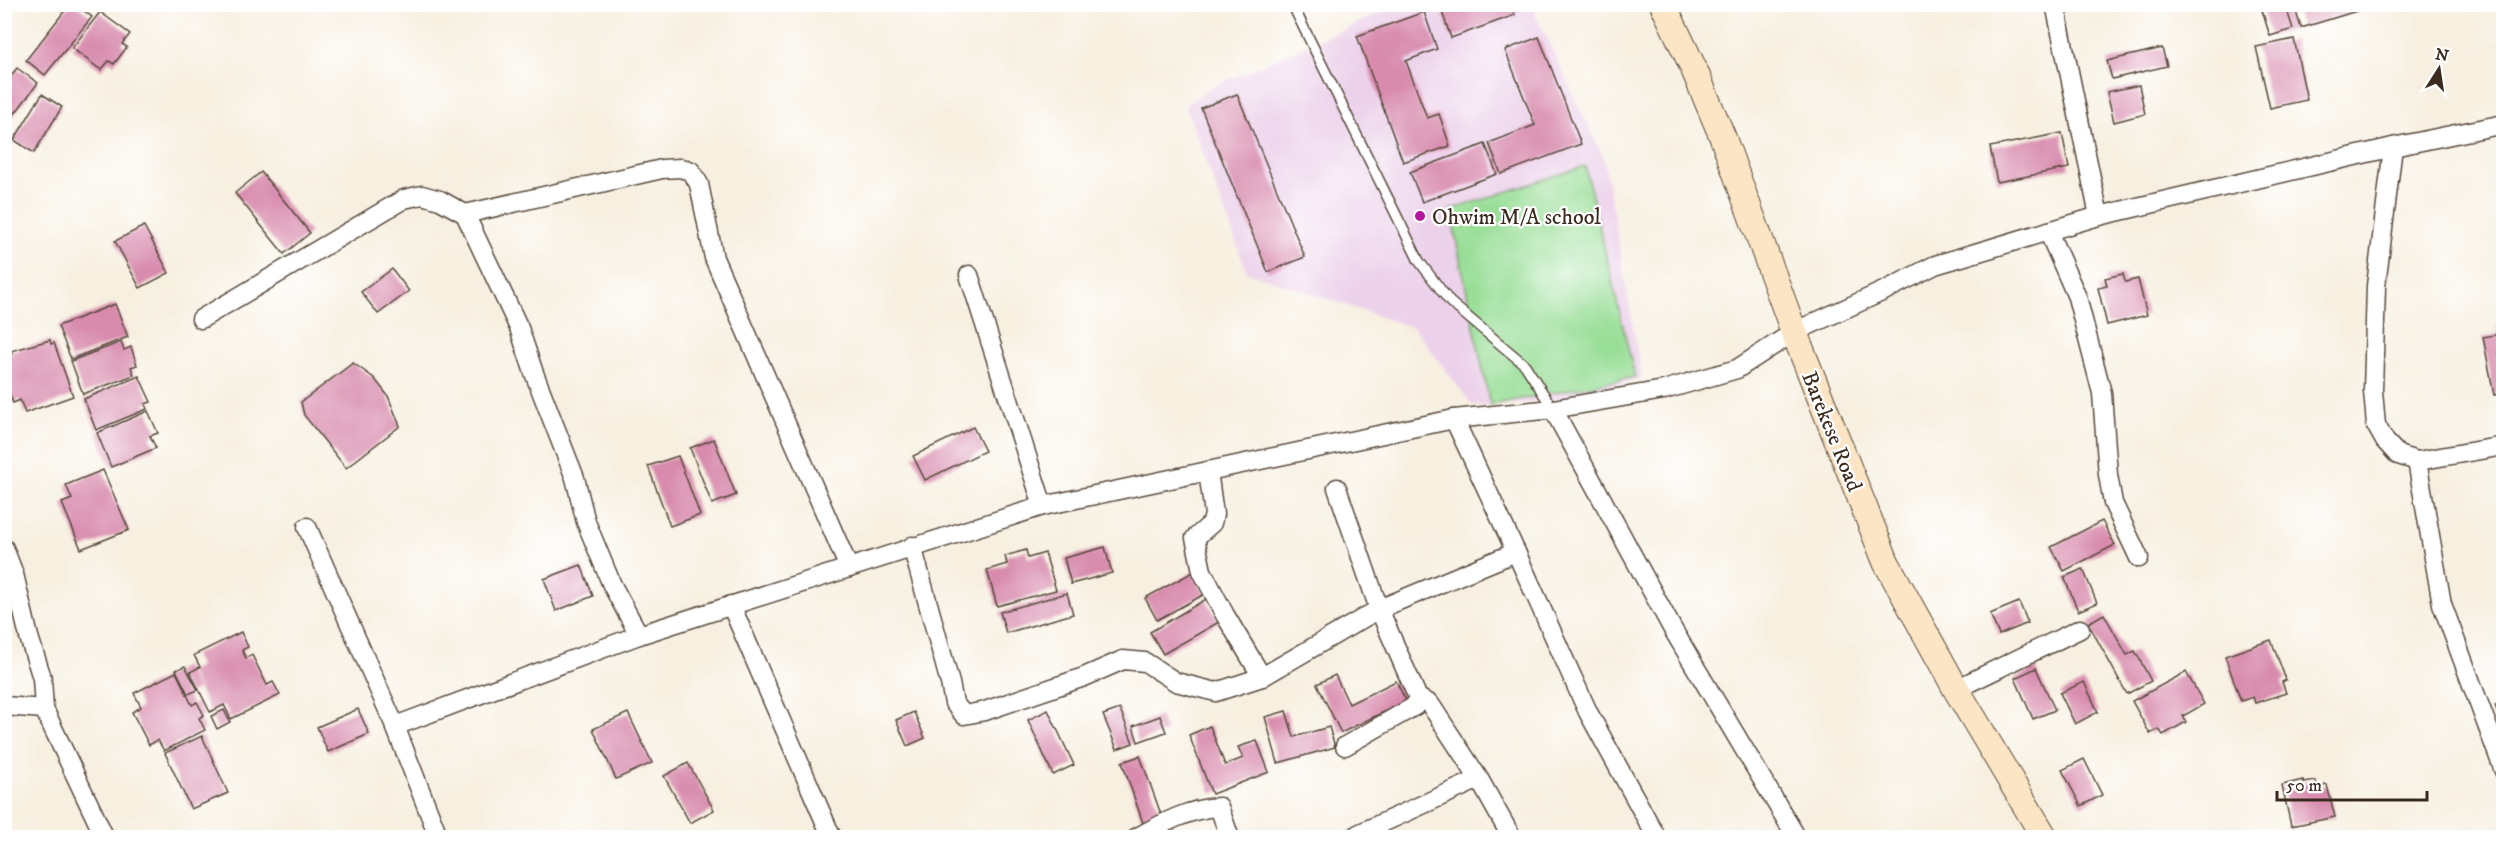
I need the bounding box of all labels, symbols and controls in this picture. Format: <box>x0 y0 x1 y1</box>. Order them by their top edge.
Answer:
north arrow <box>2409 39 2469 99</box>
text: N <box>2433 44 2450 66</box>
place label: Ohwim M/A school <box>1432 204 1601 231</box>
marker: Ohwim M/A school <box>1413 209 1427 223</box>
street label: Barekese Road <box>1795 368 1868 496</box>
scale bar <box>2277 764 2427 802</box>
text: 50 m <box>2286 775 2322 797</box>

